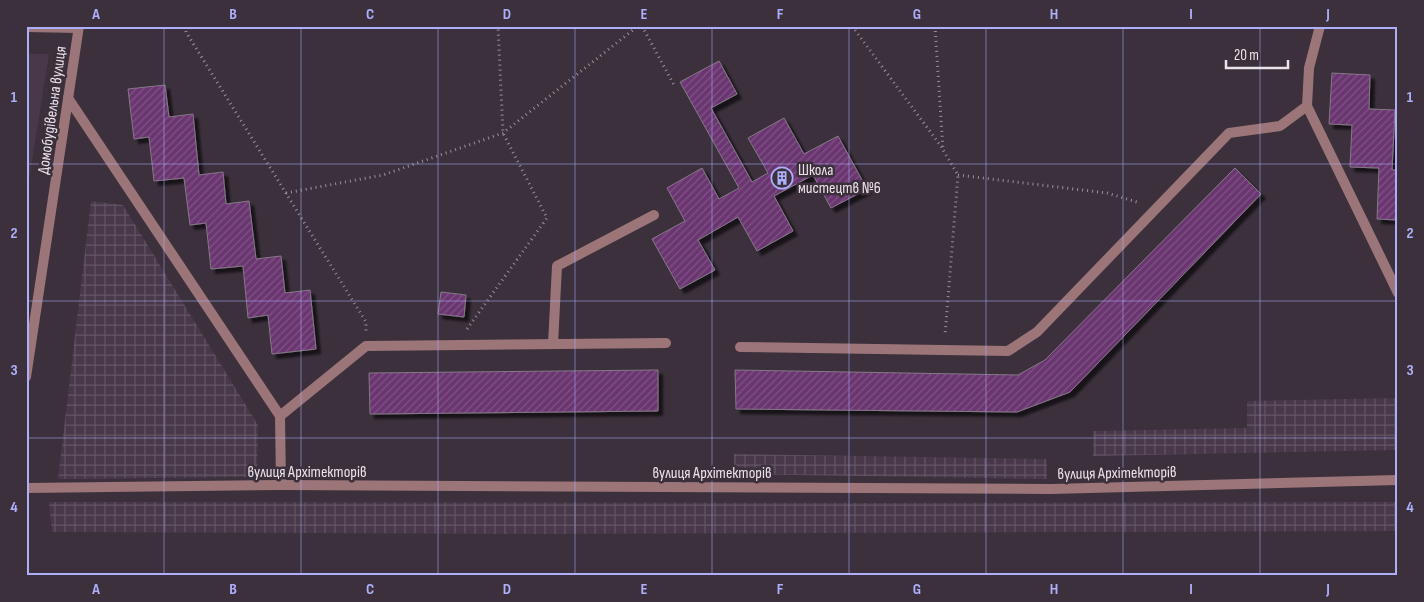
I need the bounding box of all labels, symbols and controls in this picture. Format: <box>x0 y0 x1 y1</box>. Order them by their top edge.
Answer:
text: A <box>91 5 100 24</box>
text: B <box>229 5 237 24</box>
text: C <box>366 5 374 24</box>
text: D <box>503 5 511 24</box>
text: E <box>641 5 648 24</box>
text: F <box>777 5 784 24</box>
text: G <box>913 5 921 24</box>
text: H <box>1050 5 1058 24</box>
text: I <box>1189 5 1193 24</box>
text: J <box>1325 5 1330 24</box>
scale bar <box>1226 38 1289 70</box>
street label: Домобудівельна вулиця <box>34 45 71 176</box>
text: 20 m <box>1234 46 1259 65</box>
text: 1 <box>11 88 18 107</box>
text: 1 <box>1407 88 1414 107</box>
place label: Школа мистецтв №6 <box>798 161 881 198</box>
building icon: Школа мистецтв №6 <box>770 166 794 190</box>
text: 2 <box>10 224 18 243</box>
text: 2 <box>1406 224 1414 243</box>
text: 3 <box>10 361 18 380</box>
text: 3 <box>1406 361 1414 380</box>
street label: вулиця Архітекторів <box>247 463 367 482</box>
street label: вулиця Архітекторів <box>1057 463 1177 484</box>
street label: вулиця Архітекторів <box>652 464 772 483</box>
text: 4 <box>10 498 18 517</box>
text: 4 <box>1406 498 1414 517</box>
text: A <box>91 580 100 599</box>
text: B <box>229 580 237 599</box>
text: C <box>366 580 374 599</box>
text: D <box>503 580 511 599</box>
text: E <box>641 580 648 599</box>
text: F <box>777 580 784 599</box>
text: G <box>913 580 921 599</box>
text: H <box>1050 580 1058 599</box>
text: I <box>1189 580 1193 599</box>
text: J <box>1325 580 1330 599</box>

